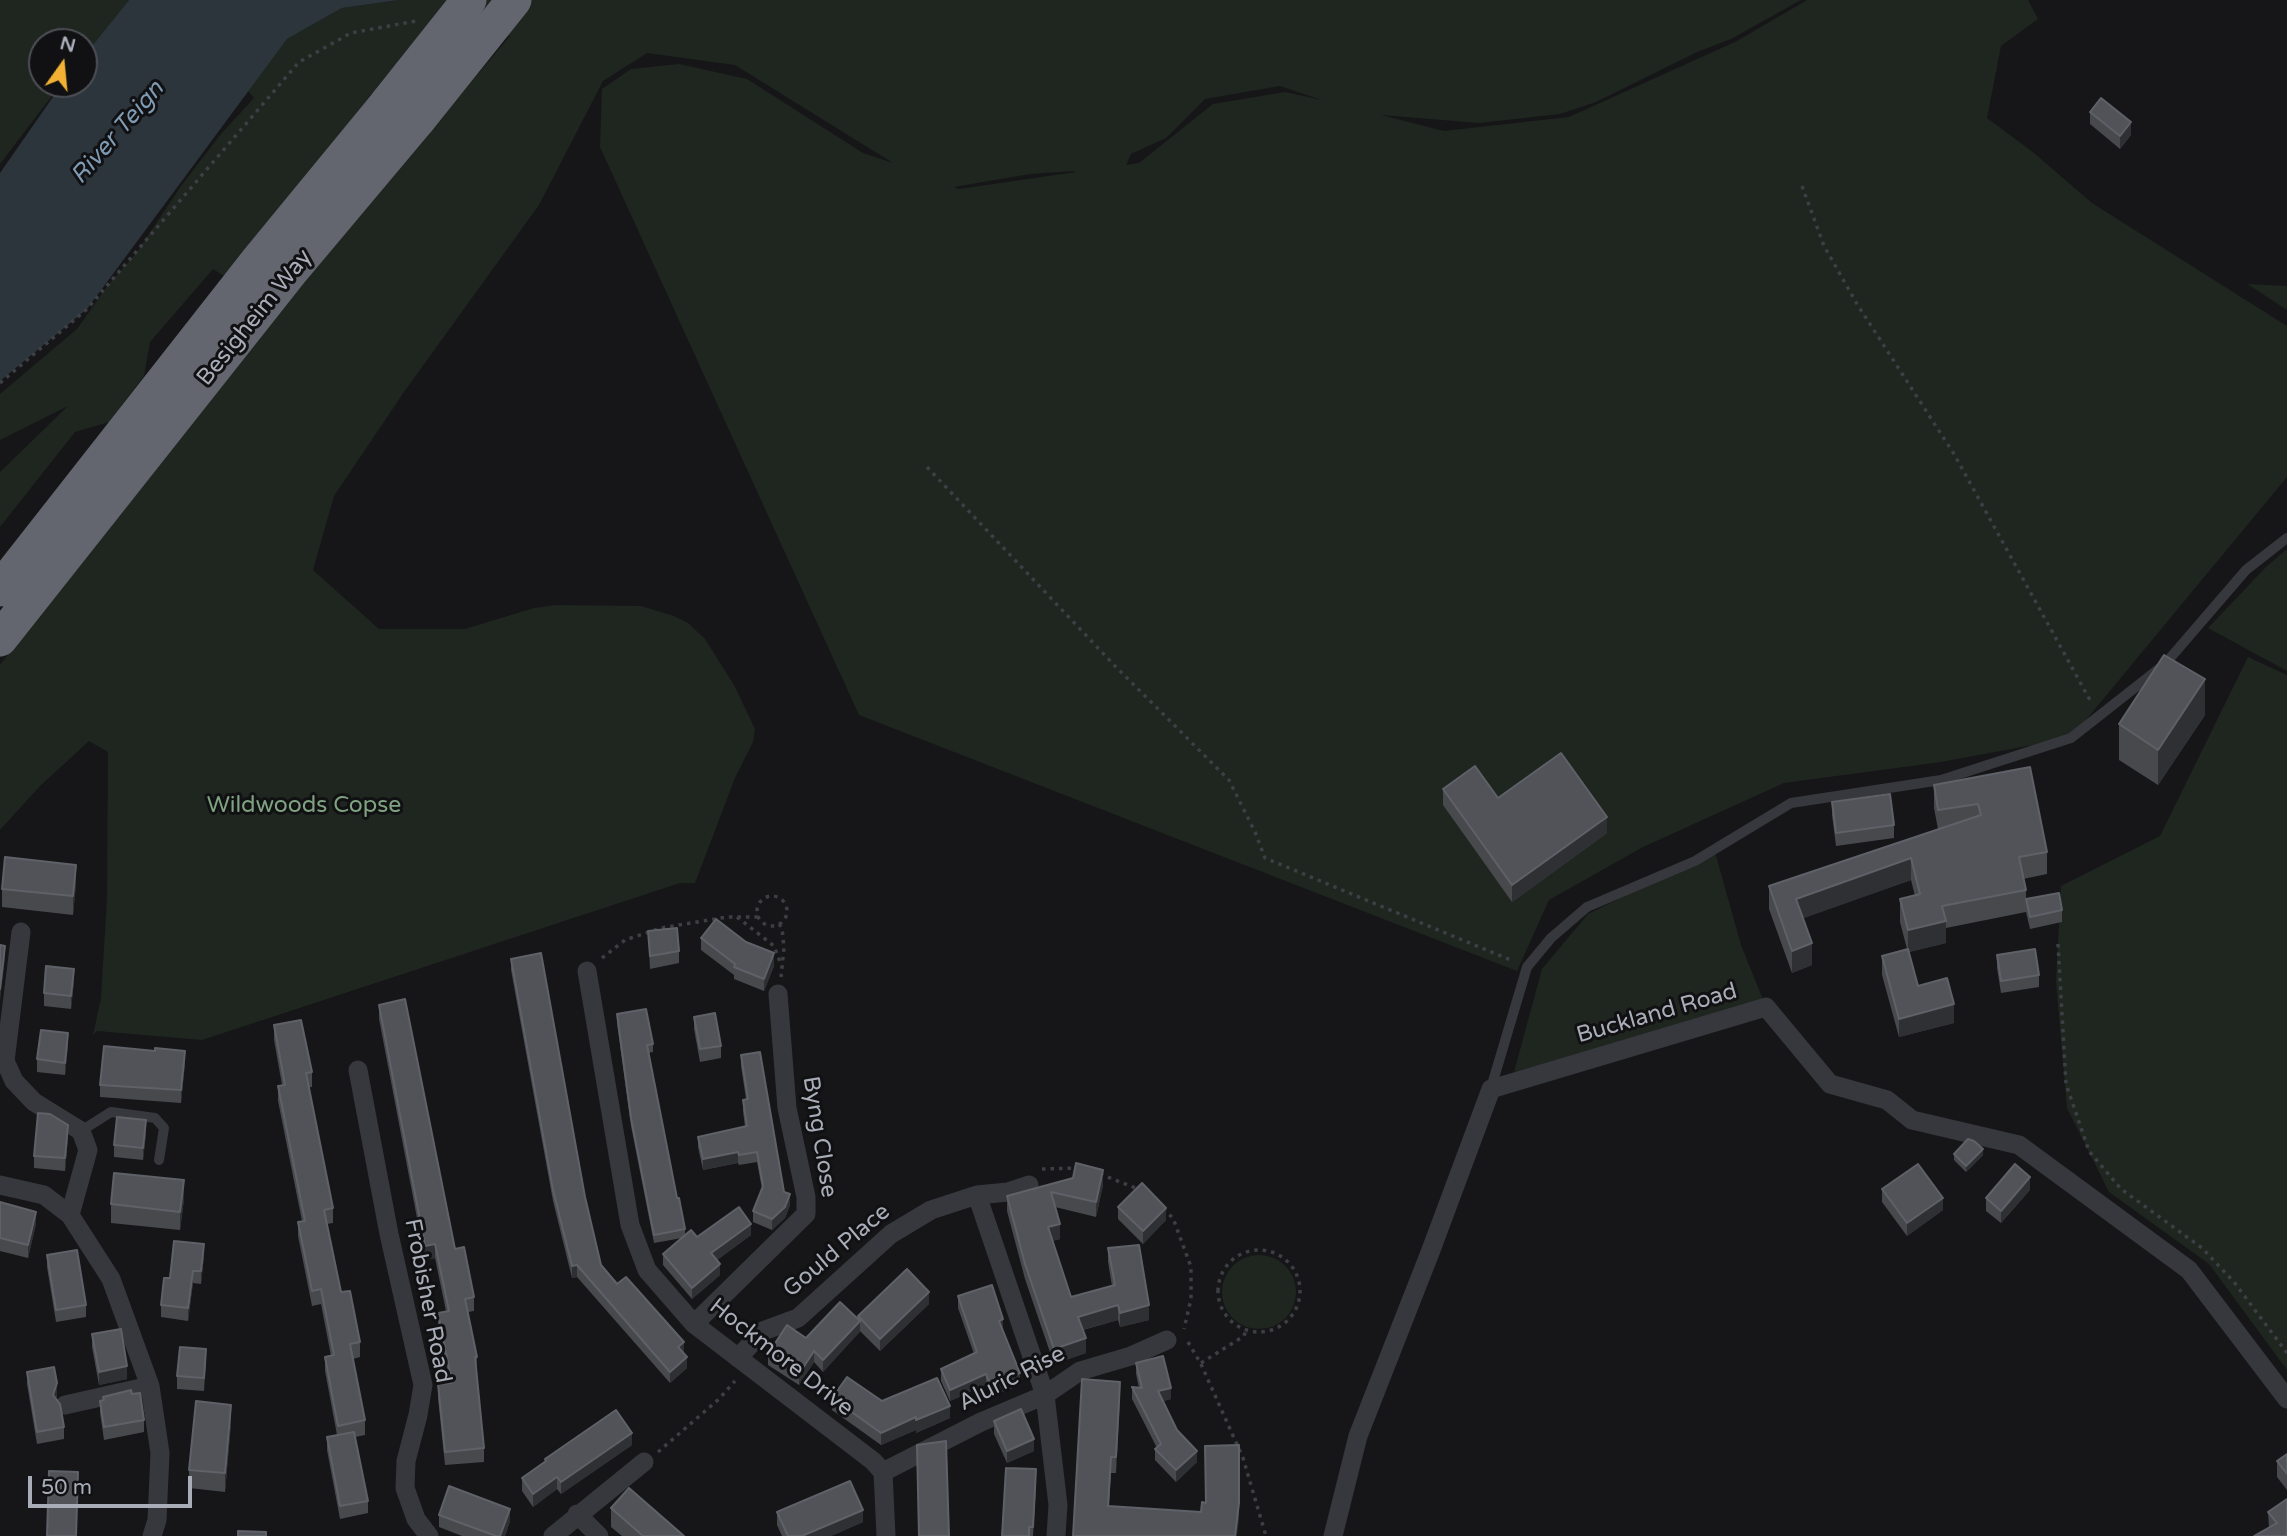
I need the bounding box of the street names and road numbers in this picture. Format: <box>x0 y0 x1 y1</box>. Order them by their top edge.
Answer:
street label: Besigheim Way <box>192 244 318 392</box>
street label: Buckland Road <box>1574 978 1740 1050</box>
street label: Byng Close <box>796 1074 842 1200</box>
street label: Gould Place <box>778 1198 896 1304</box>
street label: Frobisher Road <box>398 1217 456 1385</box>
street label: Hockmore Drive <box>704 1293 858 1423</box>
street label: Aluric Rise <box>954 1340 1070 1418</box>

